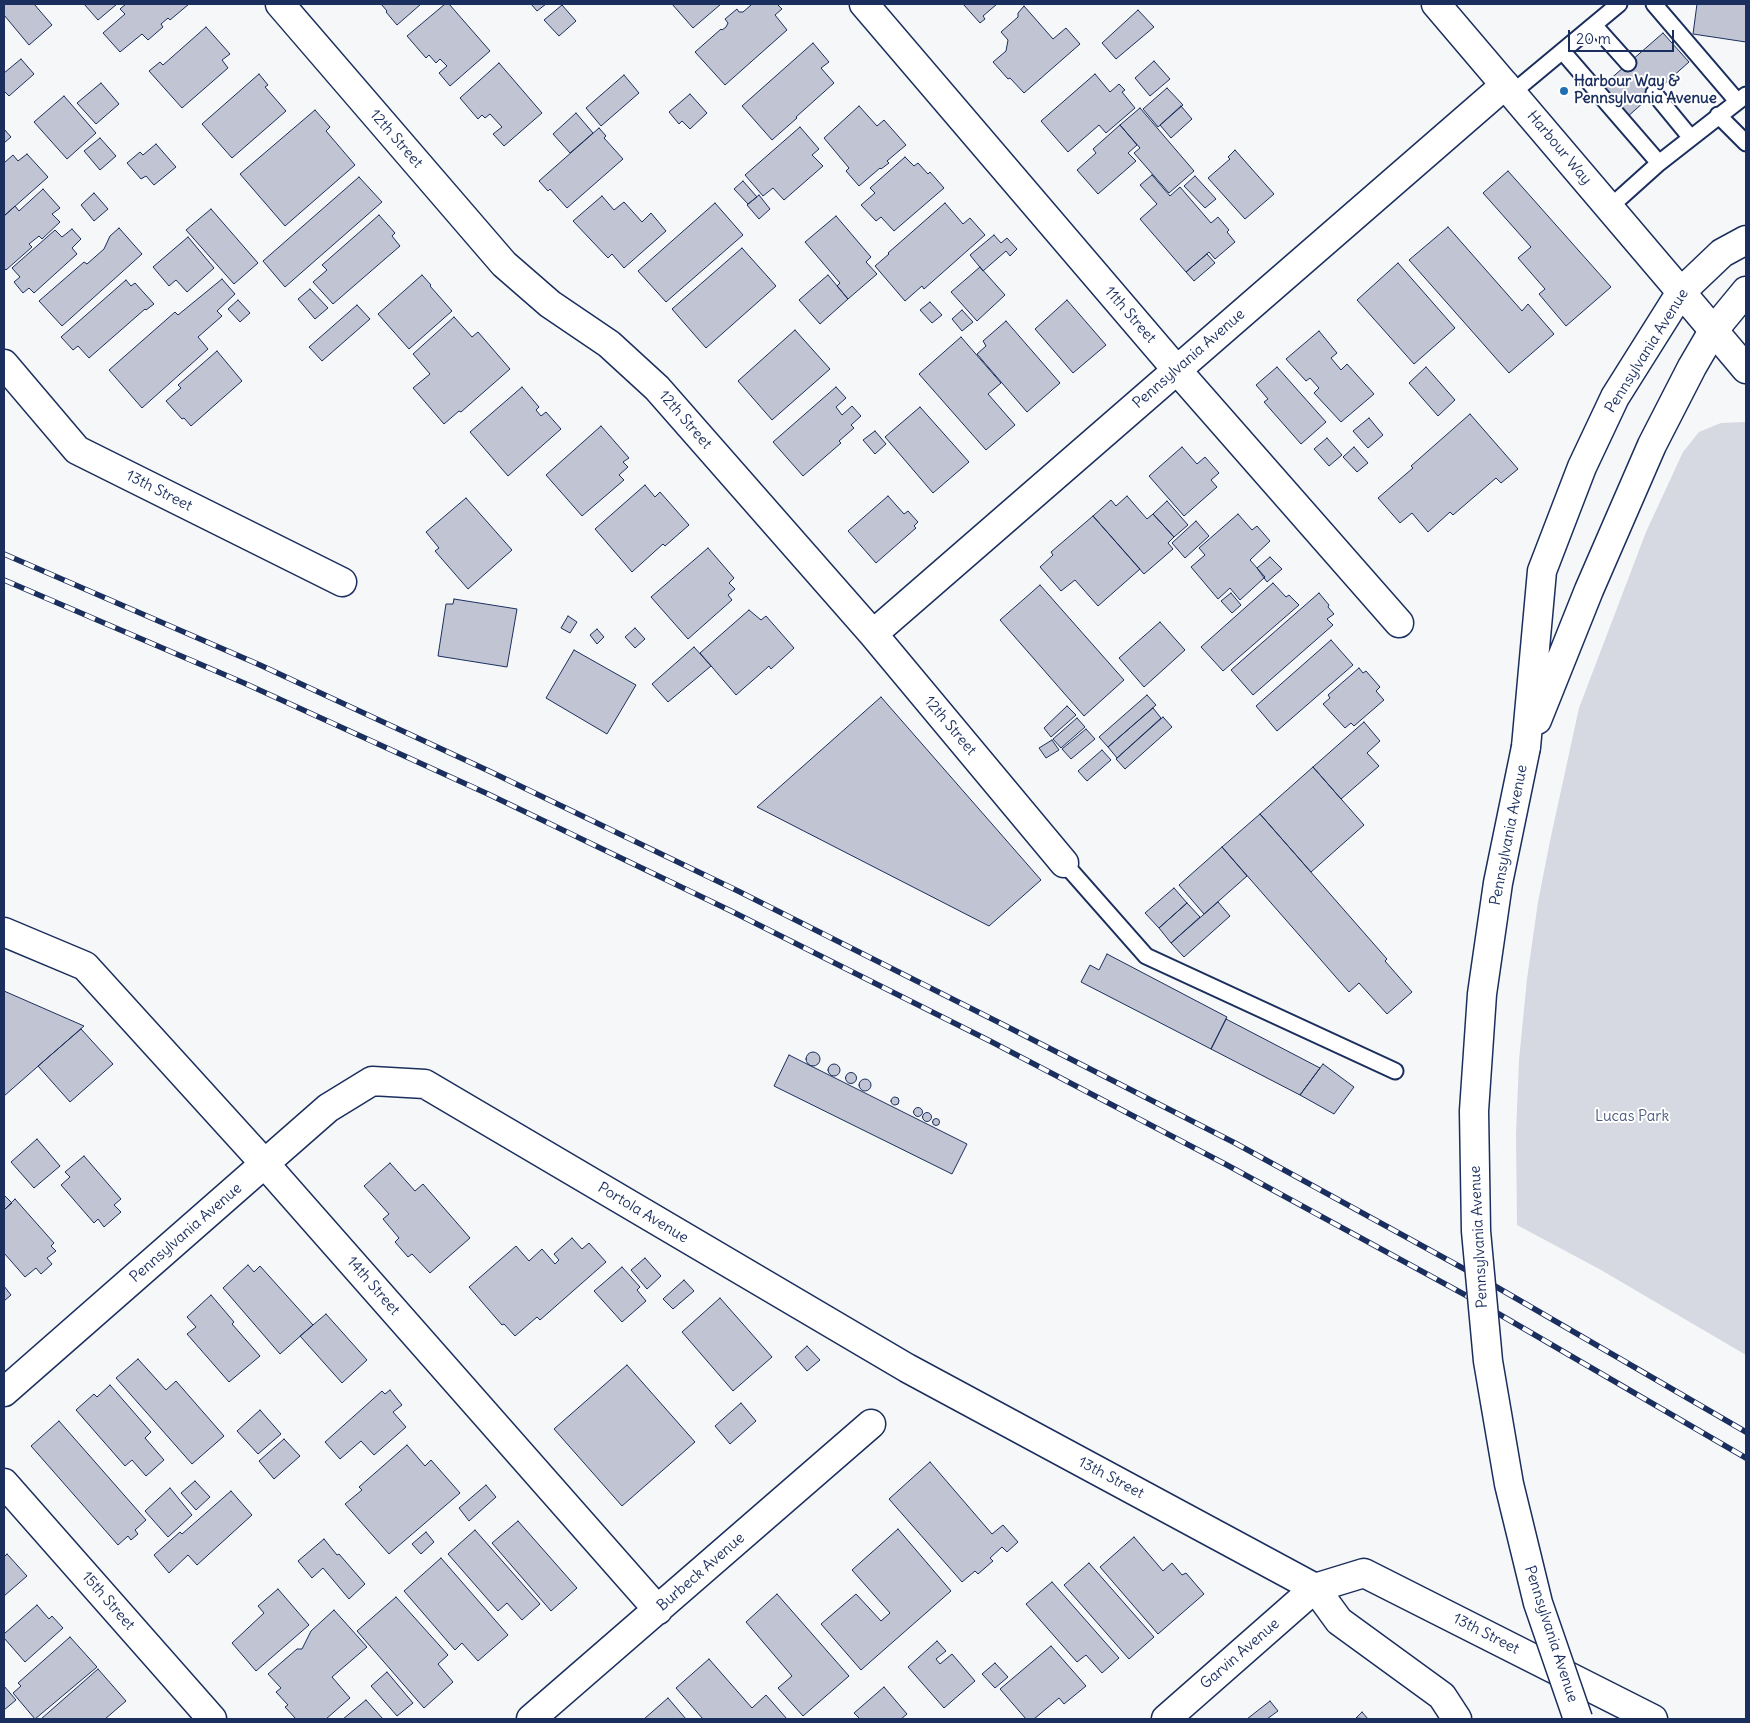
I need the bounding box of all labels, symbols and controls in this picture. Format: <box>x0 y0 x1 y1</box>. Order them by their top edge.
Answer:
scale bar <box>1570 20 1676 52</box>
text: 20 m <box>1576 29 1611 48</box>
place label: Harbour Way & Pennsylvania Avenue <box>1574 73 1717 108</box>
marker: Harbour Way & Pennsylvania Avenue <box>1558 85 1570 97</box>
street label: 12th Street <box>366 106 426 172</box>
street label: Harbour Way <box>1523 107 1595 189</box>
street label: 11th Street <box>1100 283 1160 347</box>
street label: Pennsylvania Avenue <box>1602 286 1692 416</box>
street label: Pennsylvania Avenue <box>1129 305 1249 413</box>
street label: 12th Street <box>655 387 715 453</box>
street label: 13th Street <box>123 467 195 515</box>
street label: 12th Street <box>920 693 980 759</box>
street label: Pennsylvania Avenue <box>1487 763 1531 907</box>
park label: Lucas Park <box>1595 1108 1669 1126</box>
street label: Pennsylvania Avenue <box>1466 1165 1492 1309</box>
street label: Pennsylvania Avenue <box>126 1179 246 1287</box>
street label: Portola Avenue <box>594 1179 692 1247</box>
street label: 14th Street <box>343 1253 403 1319</box>
street label: 13th Street <box>1075 1453 1147 1503</box>
street label: Burbeck Avenue <box>654 1529 748 1615</box>
street label: Pennsylvania Avenue <box>1520 1563 1582 1705</box>
street label: 15th Street <box>78 1568 138 1634</box>
street label: 13th Street <box>1450 1610 1522 1658</box>
street label: Garvin Avenue <box>1197 1615 1283 1693</box>

